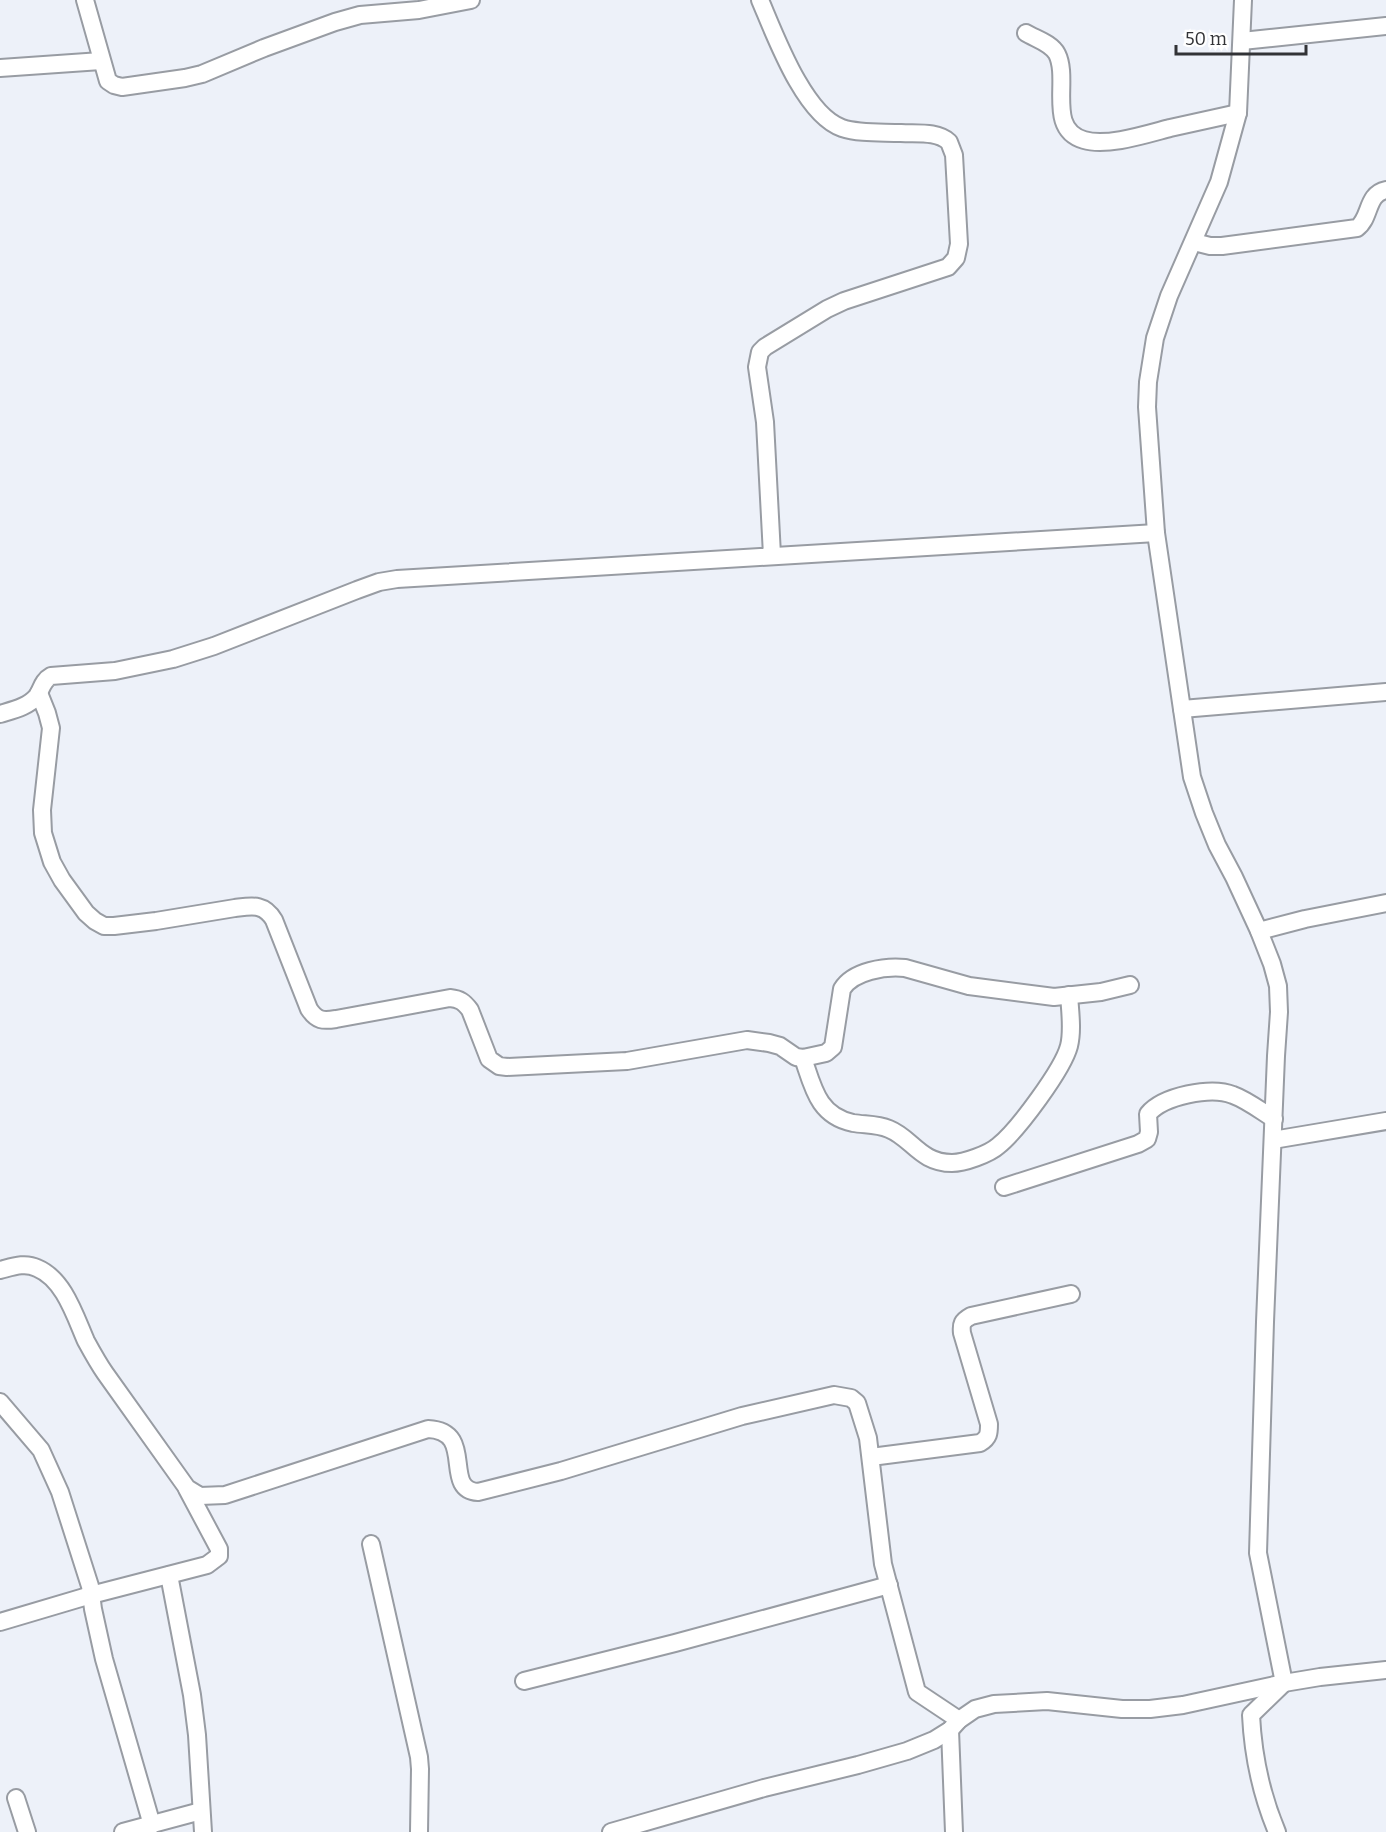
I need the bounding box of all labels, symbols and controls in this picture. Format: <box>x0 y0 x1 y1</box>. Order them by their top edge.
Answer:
scale bar <box>1176 18 1306 56</box>
text: 50 m <box>1185 28 1227 50</box>

